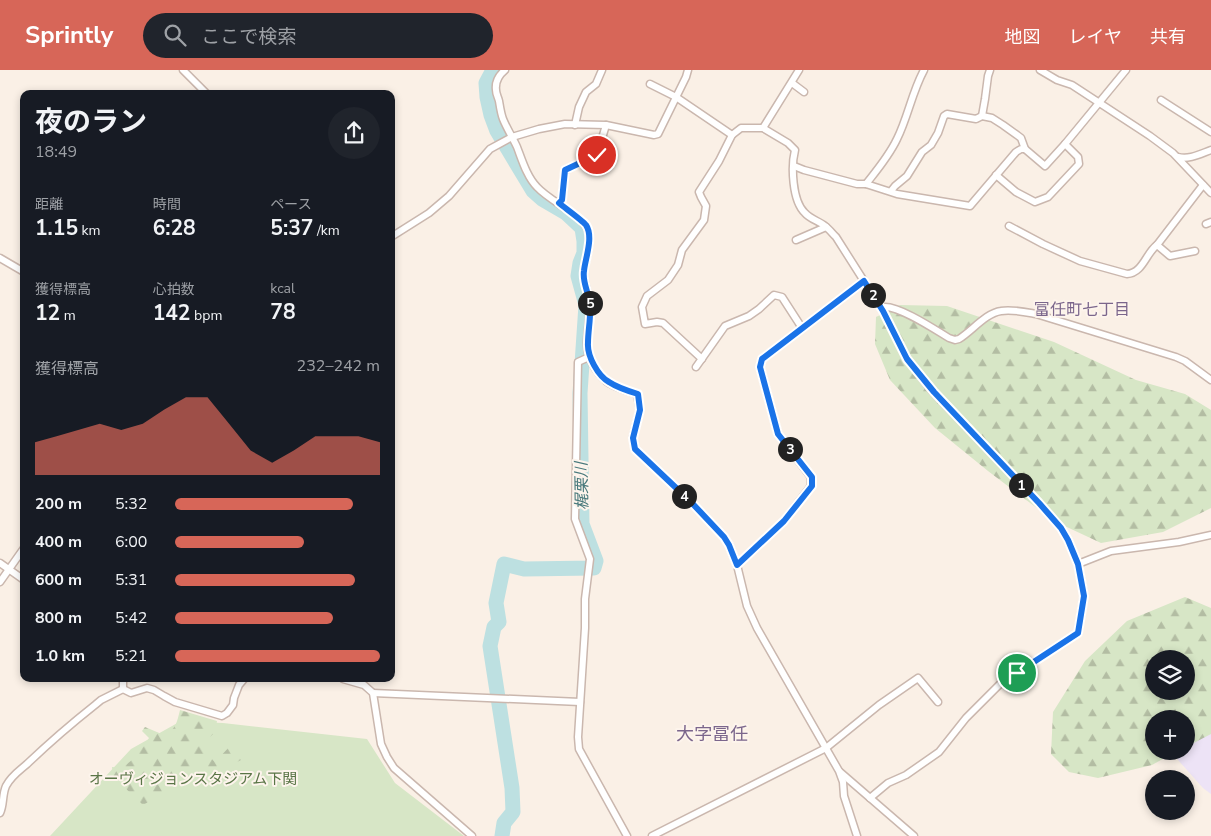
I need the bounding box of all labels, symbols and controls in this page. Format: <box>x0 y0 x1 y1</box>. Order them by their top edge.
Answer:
search box <box>143 13 493 58</box>
text: Sprintly <box>25 19 113 51</box>
icon: search <box>161 21 189 49</box>
text: ここで検索 <box>201 24 296 50</box>
text: 地図 <box>1005 25 1041 49</box>
text: レイヤ <box>1069 25 1122 49</box>
text: 共有 <box>1150 25 1186 49</box>
text: 夜のラン <box>35 103 147 141</box>
button: share <box>328 107 380 159</box>
pin <box>576 134 618 176</box>
text: 18:49 <box>35 141 77 163</box>
icon: check <box>583 141 611 169</box>
text: 距離 <box>35 195 63 214</box>
text: 時間 <box>153 195 181 214</box>
text: ペース <box>270 195 312 214</box>
text: 1.15 <box>35 214 78 242</box>
text: 6:28 <box>153 214 196 242</box>
text: 5:37 <box>270 214 313 242</box>
text: km <box>78 221 101 240</box>
text: /km <box>313 221 340 240</box>
text: kcal <box>270 279 295 298</box>
text: 獲得標高 <box>35 280 91 299</box>
text: 心拍数 <box>153 280 195 299</box>
pin: 2 <box>860 282 886 308</box>
text: 2 <box>869 286 878 305</box>
pin: 5 <box>578 290 602 316</box>
text: 5 <box>586 294 595 313</box>
text: 78 <box>270 298 296 326</box>
text: 12 <box>35 299 60 327</box>
text: 142 <box>153 299 190 327</box>
district label: 富任町七丁目 <box>1034 299 1130 321</box>
text: m <box>60 306 76 325</box>
text: bpm <box>190 306 222 325</box>
text: 232–242 m <box>297 355 380 377</box>
text: 獲得標高 <box>35 358 99 380</box>
pin: 3 <box>778 436 802 462</box>
text: 3 <box>786 440 795 459</box>
water label: 梶栗川 <box>571 460 593 510</box>
pin: 1 <box>1008 472 1034 498</box>
text: 1 <box>1017 476 1026 495</box>
pin: 4 <box>672 484 696 508</box>
text: 4 <box>680 487 689 506</box>
text: 200 m <box>35 493 82 515</box>
text: 5:32 <box>115 493 147 515</box>
text: 400 m <box>35 531 82 553</box>
text: 6:00 <box>115 531 147 553</box>
text: 600 m <box>35 569 82 591</box>
text: 5:31 <box>115 569 147 591</box>
text: 800 m <box>35 607 82 629</box>
text: 5:42 <box>115 607 147 629</box>
text: 1.0 km <box>35 645 85 667</box>
text: 5:21 <box>115 645 147 667</box>
map controls <box>1145 650 1195 820</box>
button: layers <box>1145 650 1195 700</box>
pin <box>996 652 1038 694</box>
icon: arrive <box>1003 659 1031 687</box>
button: + <box>1145 710 1195 760</box>
district label: 大字冨任 <box>676 722 748 746</box>
park label: オーヴィジョンスタジアム下関 <box>89 769 297 789</box>
button: − <box>1145 770 1195 820</box>

